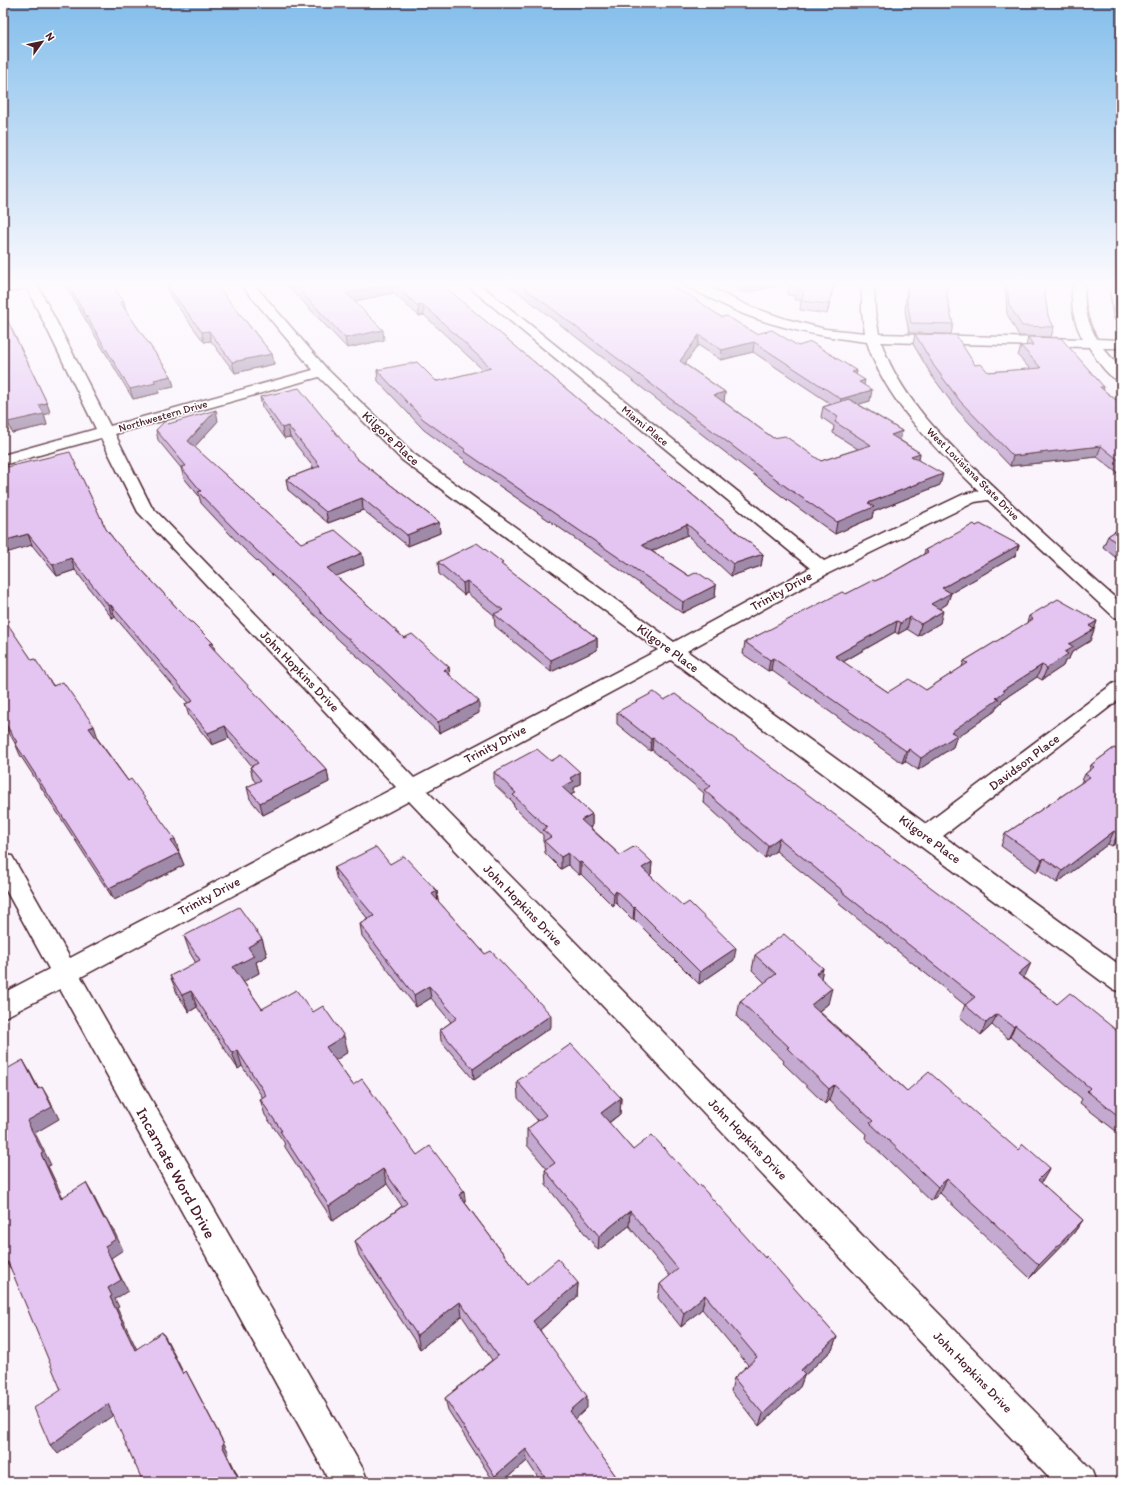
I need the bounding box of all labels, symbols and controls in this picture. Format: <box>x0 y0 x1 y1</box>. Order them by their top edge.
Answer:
north arrow <box>22 22 62 62</box>
text: N <box>42 30 57 43</box>
street label: Northwestern Drive <box>117 397 209 435</box>
street label: Miami Place <box>619 403 671 449</box>
street label: Kilgore Place <box>359 408 423 468</box>
street label: West Louisiana State Drive <box>924 425 1022 523</box>
street label: Trinity Drive <box>748 568 814 614</box>
street label: Kilgore Place <box>634 621 702 675</box>
street label: John Hopkins Drive <box>257 627 343 715</box>
street label: Trinity Drive <box>461 721 529 767</box>
street label: Davidson Place <box>986 731 1062 793</box>
street label: Kilgore Place <box>896 812 964 866</box>
street label: John Hopkins Drive <box>480 861 566 949</box>
street label: Trinity Drive <box>175 873 243 919</box>
street label: John Hopkins Drive <box>705 1095 791 1183</box>
street label: Incarnate Word Drive <box>132 1104 220 1242</box>
street label: John Hopkins Drive <box>930 1328 1016 1416</box>

